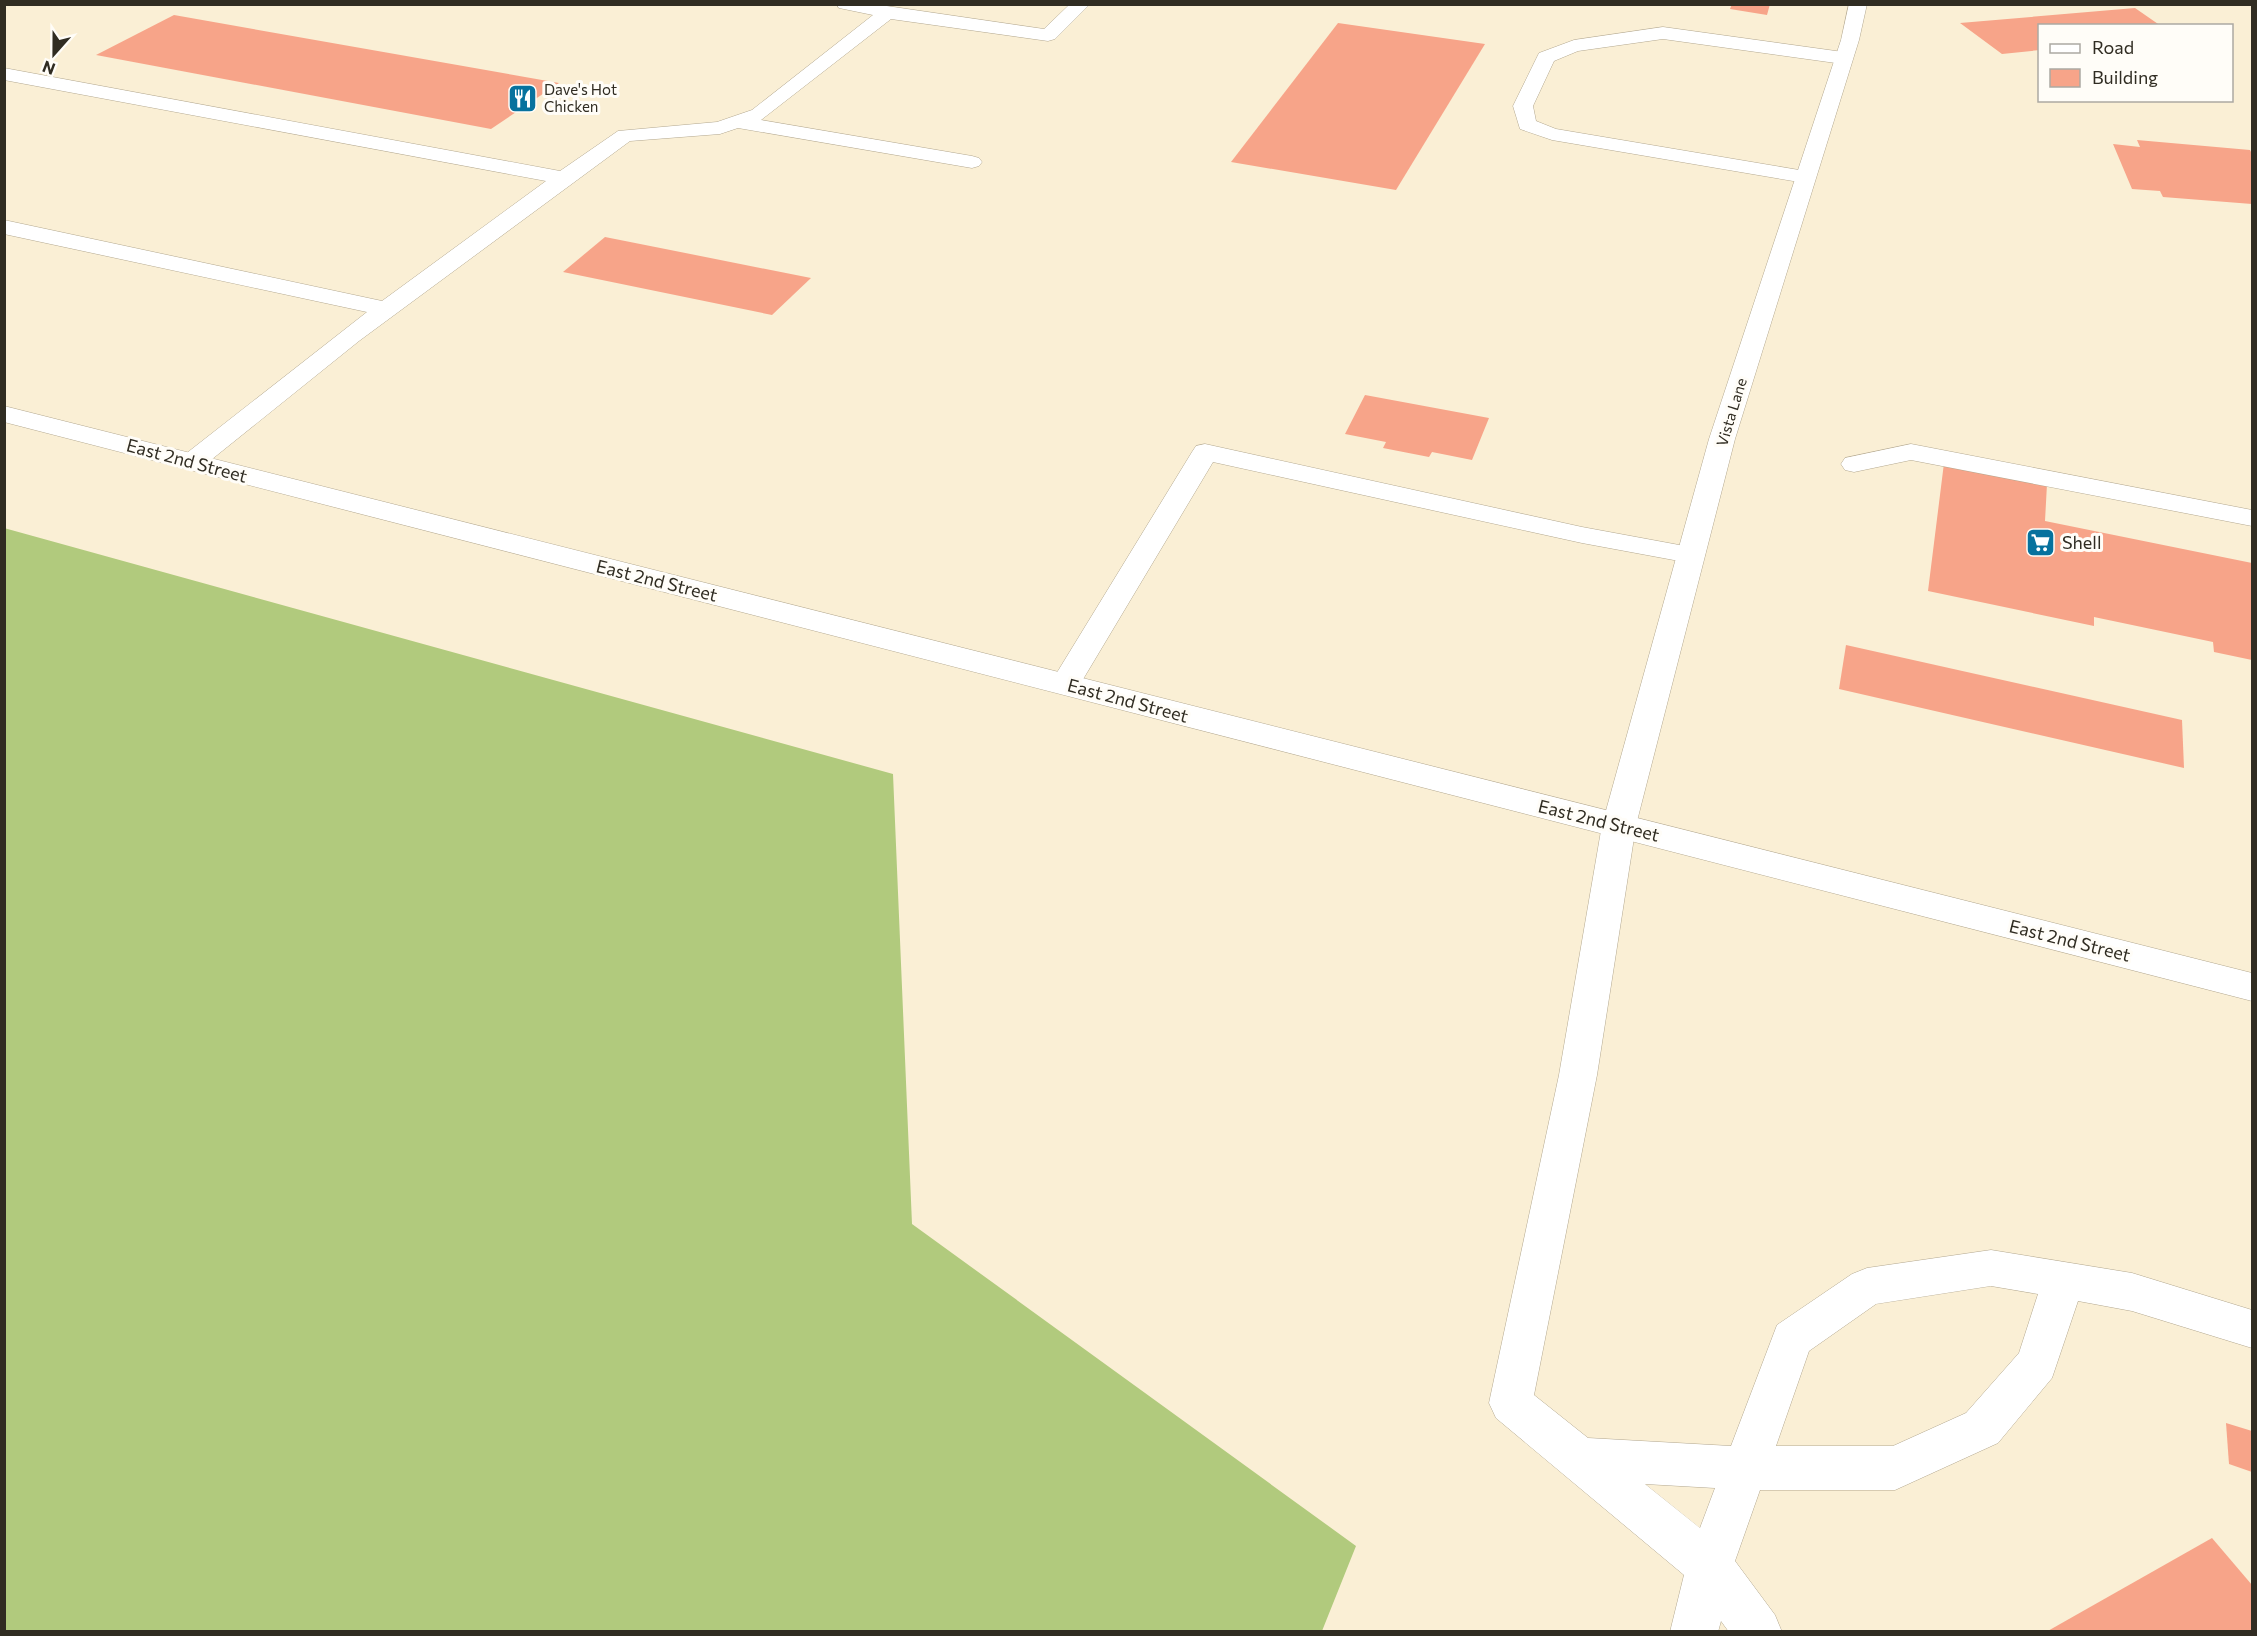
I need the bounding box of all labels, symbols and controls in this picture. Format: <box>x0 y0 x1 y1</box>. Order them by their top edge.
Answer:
north arrow <box>24 24 84 84</box>
legend <box>2038 24 2233 102</box>
text: Road <box>2092 36 2134 58</box>
text: N <box>39 57 57 79</box>
text: Building <box>2092 66 2158 88</box>
place label: Dave's Hot Chicken <box>544 80 617 115</box>
restaurant icon: Dave's Hot Chicken <box>507 82 539 114</box>
street label: Vista Lane <box>1712 375 1750 448</box>
street label: East 2nd Street <box>124 433 250 487</box>
supermarket icon: Shell <box>2025 526 2057 558</box>
place label: Shell <box>2062 531 2102 553</box>
street label: East 2nd Street <box>594 554 720 606</box>
street label: East 2nd Street <box>1065 673 1191 727</box>
street label: East 2nd Street <box>1536 794 1662 846</box>
street label: East 2nd Street <box>2007 914 2133 966</box>

